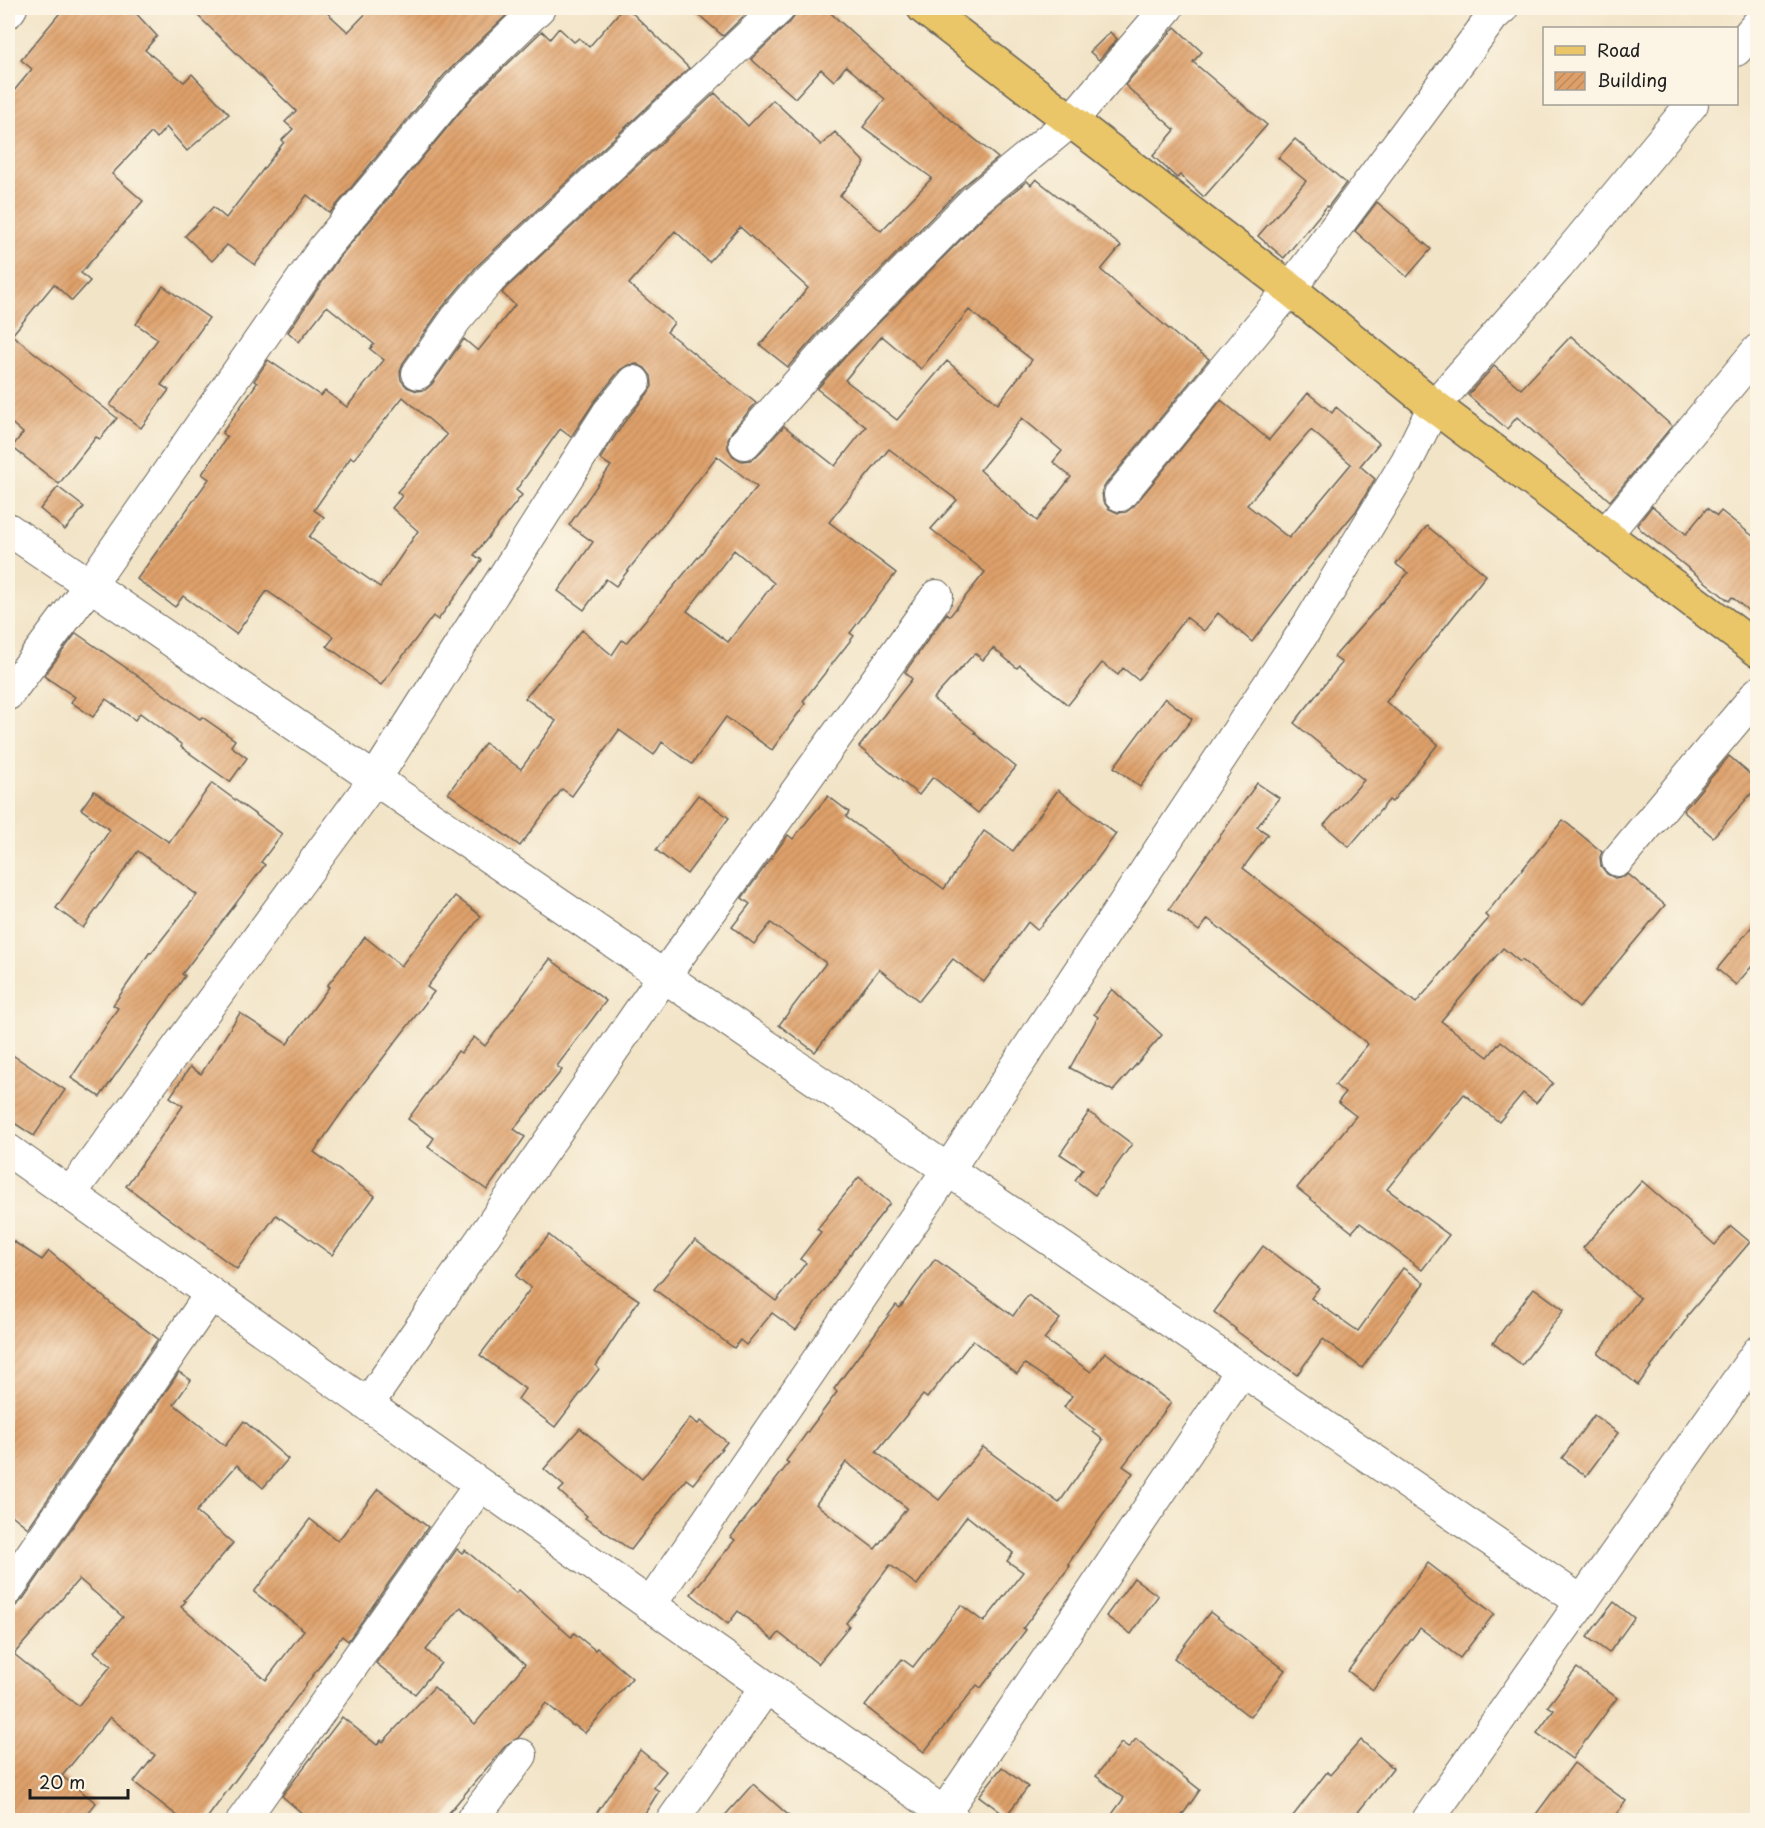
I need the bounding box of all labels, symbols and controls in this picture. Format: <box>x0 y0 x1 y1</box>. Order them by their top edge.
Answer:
legend <box>1543 27 1738 105</box>
text: Road <box>1597 36 1641 63</box>
text: Building <box>1597 66 1667 93</box>
scale bar <box>30 1762 128 1800</box>
text: 20 m <box>39 1768 85 1795</box>

